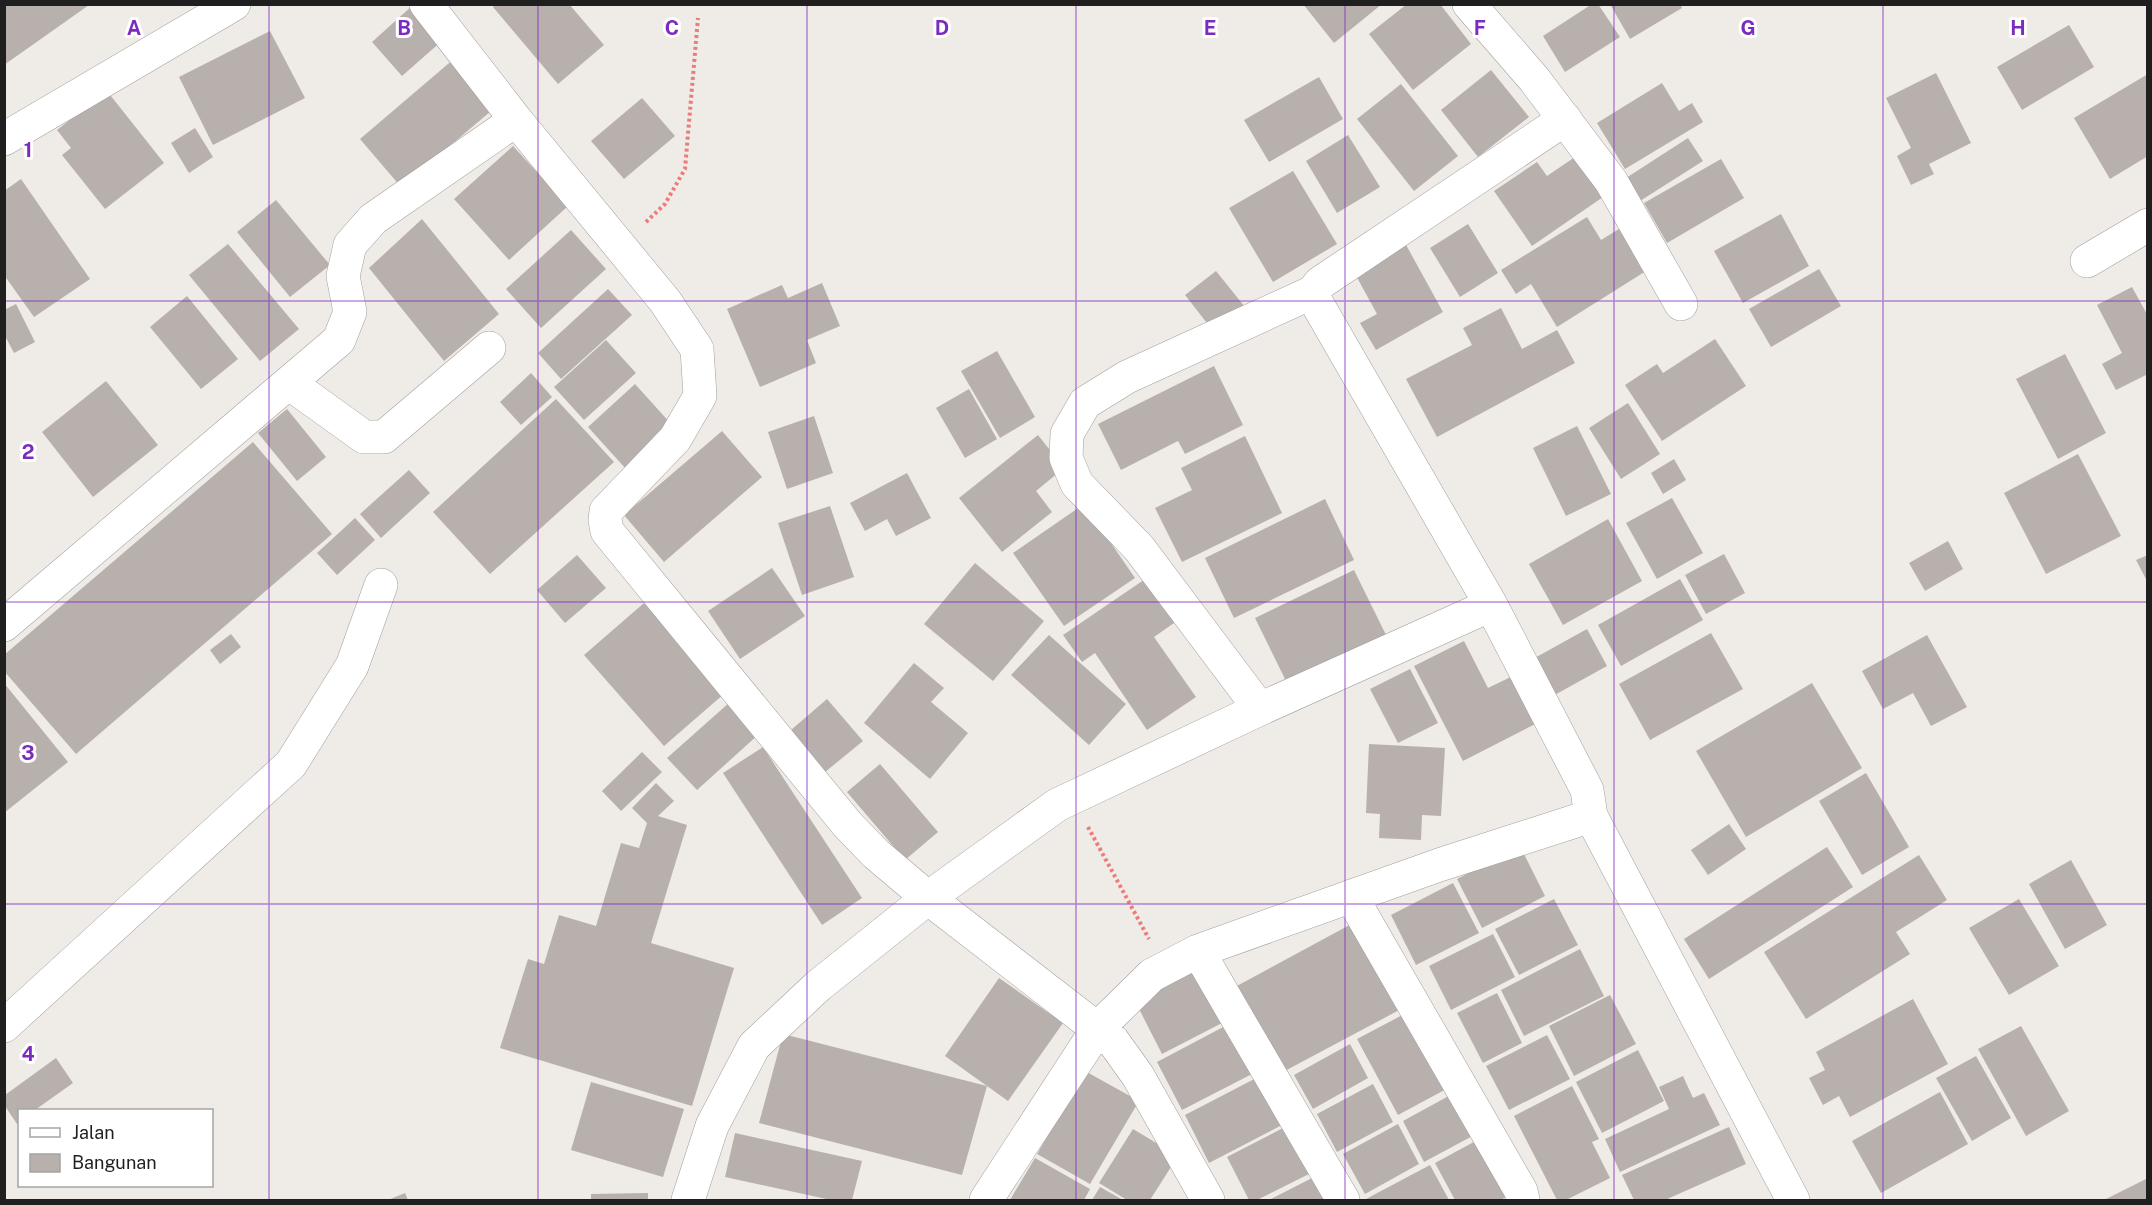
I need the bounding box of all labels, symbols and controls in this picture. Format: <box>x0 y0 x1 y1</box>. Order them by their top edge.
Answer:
text: A <box>127 16 141 40</box>
text: B <box>397 16 411 40</box>
text: C <box>665 16 679 40</box>
text: D <box>935 16 949 40</box>
text: E <box>1204 16 1216 40</box>
text: F <box>1474 16 1486 40</box>
text: G <box>1740 16 1756 40</box>
text: H <box>2010 16 2026 40</box>
text: 1 <box>24 138 32 162</box>
text: 2 <box>22 440 34 464</box>
text: 3 <box>21 741 35 765</box>
text: 4 <box>21 1042 35 1066</box>
legend <box>18 1109 213 1187</box>
text: Jalan <box>72 1122 115 1143</box>
text: Bangunan <box>72 1152 157 1173</box>

